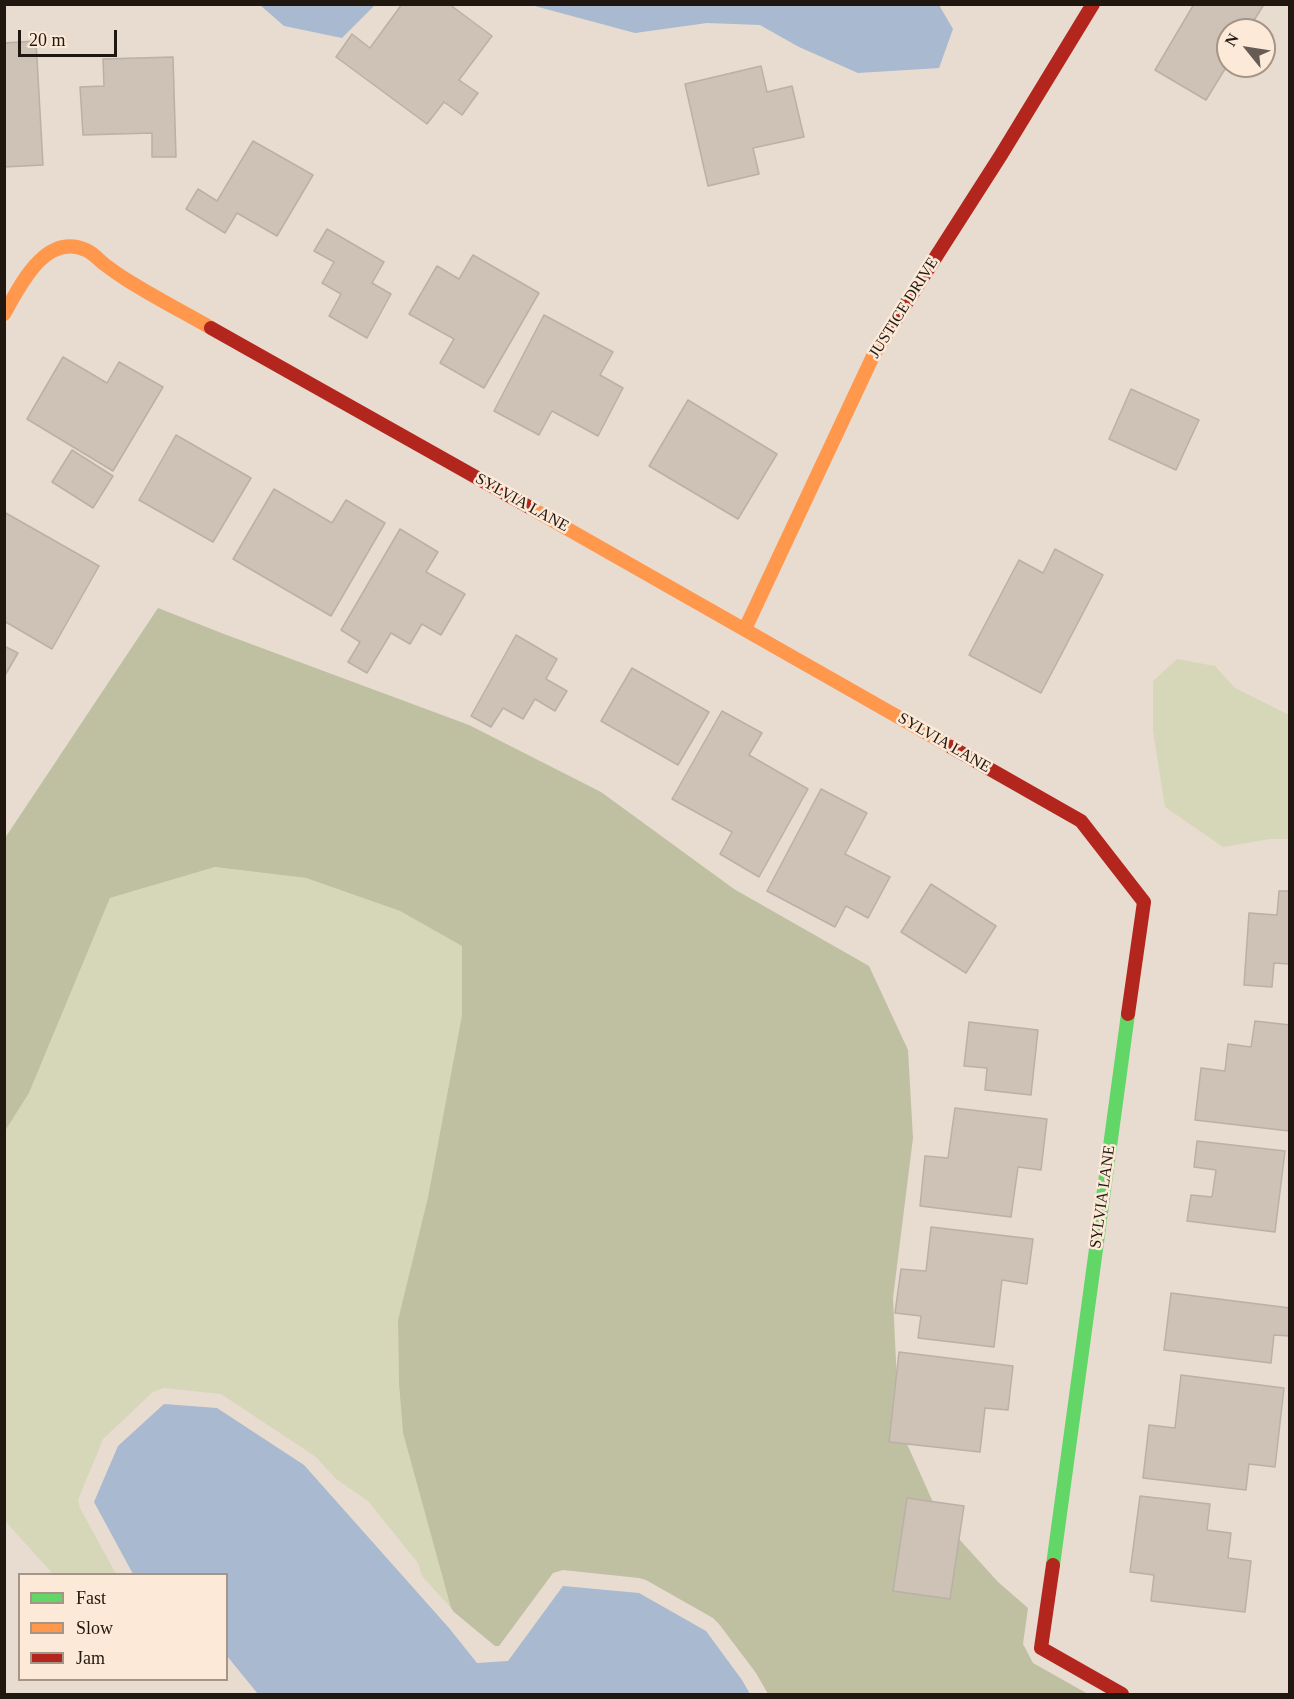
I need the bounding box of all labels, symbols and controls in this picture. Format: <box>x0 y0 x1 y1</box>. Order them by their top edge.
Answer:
scale bar <box>21 18 120 56</box>
north arrow <box>1216 18 1276 78</box>
text: 20 m <box>29 30 66 50</box>
text: N <box>1221 30 1242 49</box>
street label: JUSTICE DRIVE <box>865 254 943 362</box>
street label: SYLVIA LANE <box>472 469 572 537</box>
street label: SYLVIA LANE <box>894 709 994 777</box>
street label: SYLVIA LANE <box>1086 1144 1120 1250</box>
legend <box>18 1573 228 1681</box>
text: Fast <box>76 1588 106 1608</box>
text: Slow <box>76 1618 113 1638</box>
text: Jam <box>76 1648 105 1668</box>

